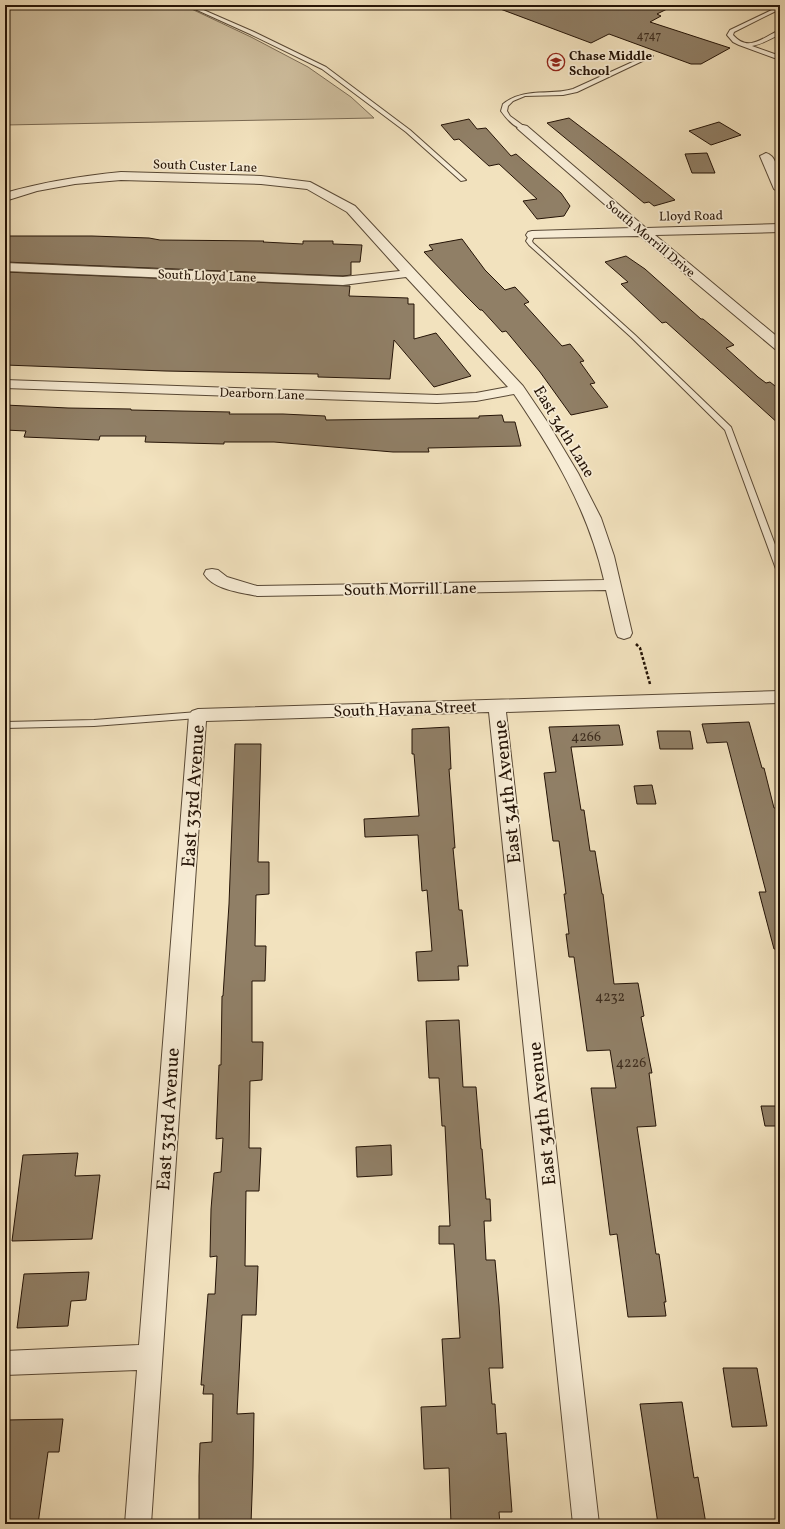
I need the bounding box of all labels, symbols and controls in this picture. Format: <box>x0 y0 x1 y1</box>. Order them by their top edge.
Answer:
house number: 4747 <box>637 28 662 44</box>
place label: Chase Middle School <box>569 48 652 81</box>
school or university icon: Chase Middle School <box>546 52 566 72</box>
street label: South Custer Lane <box>153 156 257 178</box>
street label: South Morrill Drive <box>601 197 698 282</box>
street label: Lloyd Road <box>659 207 723 227</box>
street label: South Lloyd Lane <box>157 266 257 288</box>
street label: East 34th Lane <box>527 382 599 482</box>
street label: Dearborn Lane <box>219 385 305 405</box>
street label: South Morrill Lane <box>343 578 477 602</box>
street label: South Havana Street <box>333 696 477 723</box>
street label: East 34th Avenue <box>488 719 528 865</box>
street label: East 33rd Avenue <box>176 724 212 869</box>
house number: 4266 <box>571 728 601 747</box>
house number: 4232 <box>595 988 625 1007</box>
street label: East 34th Avenue <box>523 1041 563 1187</box>
street label: East 33rd Avenue <box>151 1047 187 1192</box>
house number: 4226 <box>616 1054 646 1073</box>

